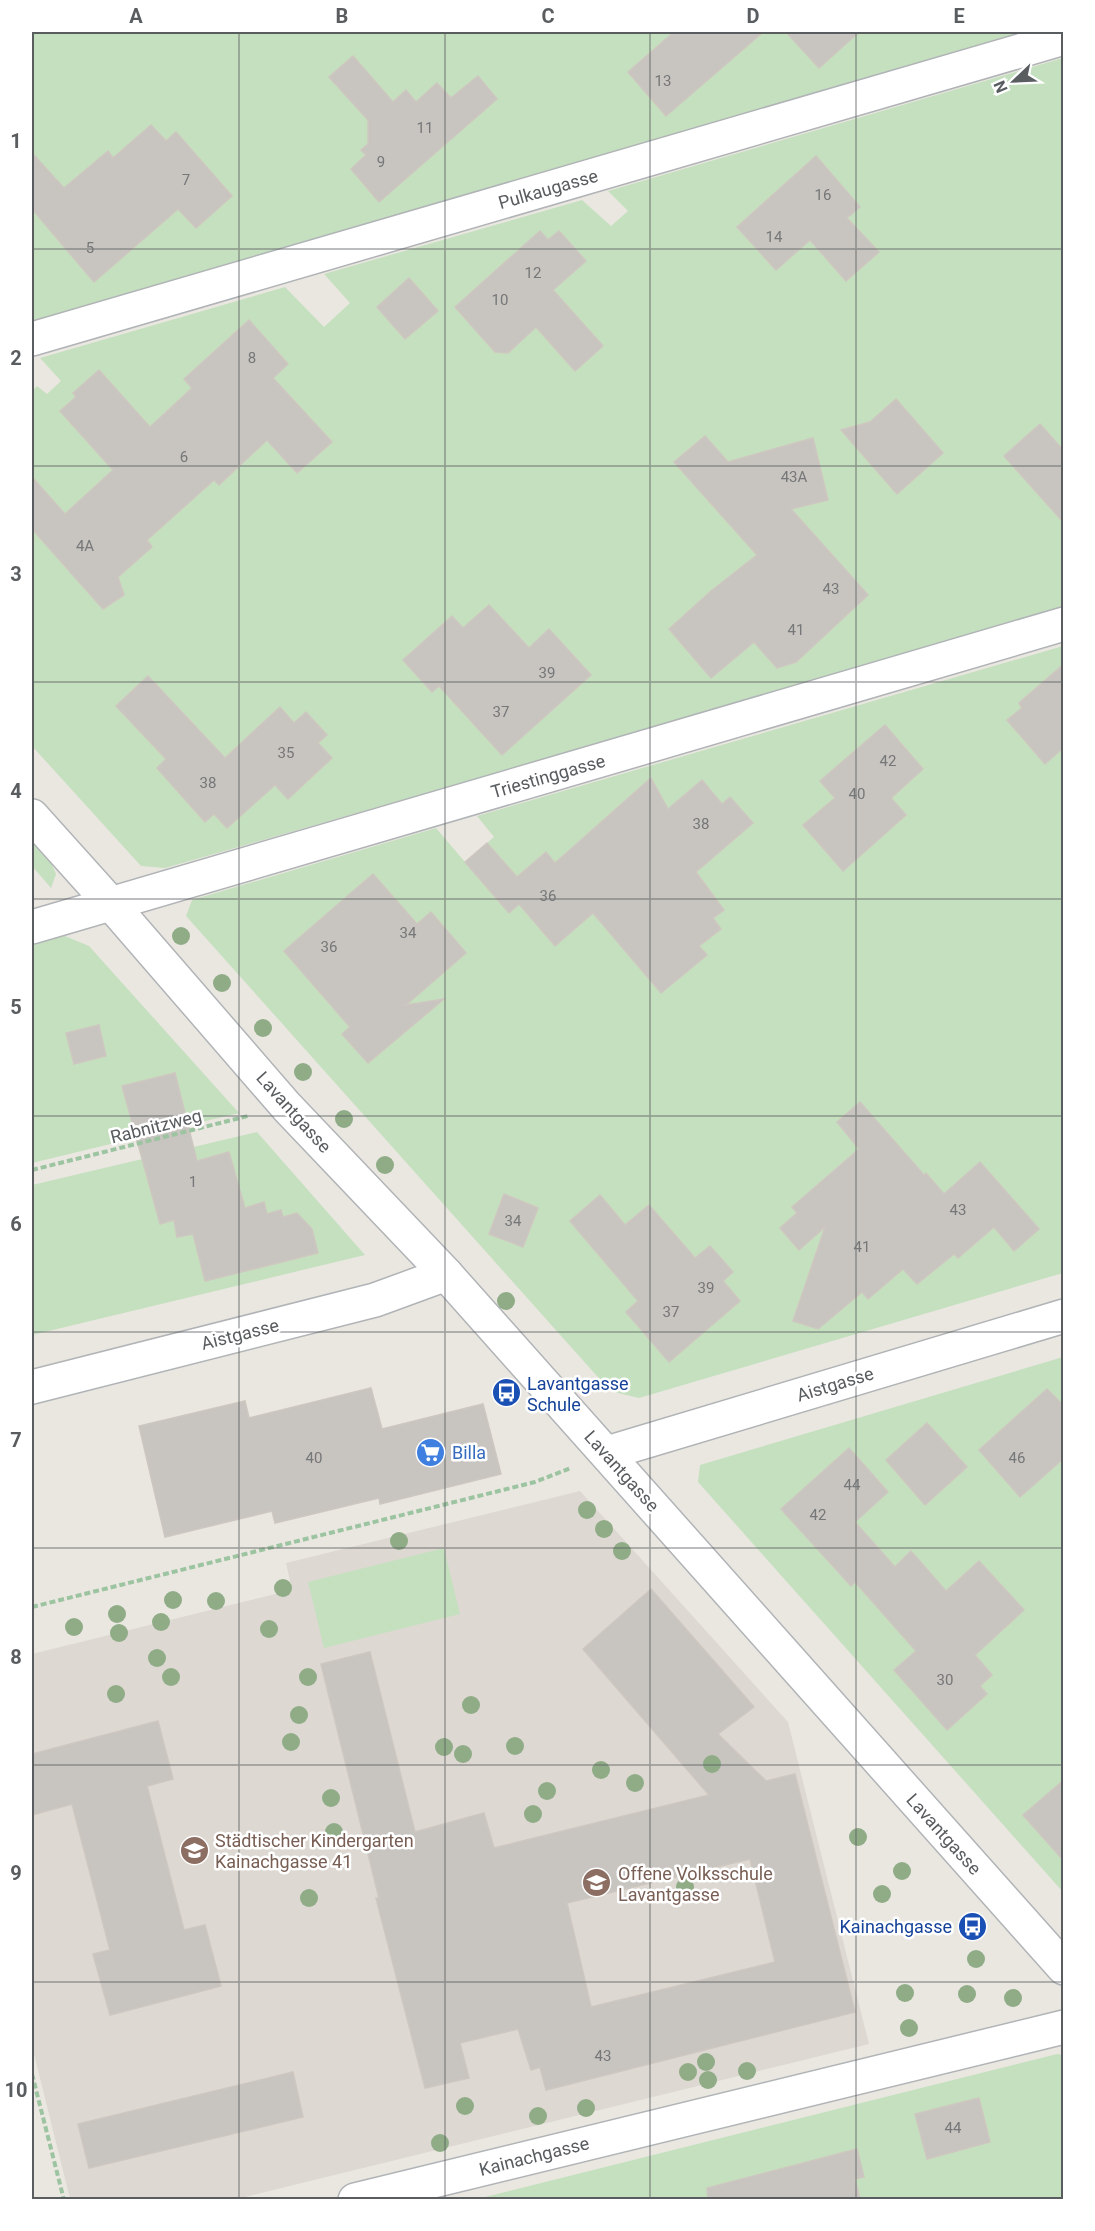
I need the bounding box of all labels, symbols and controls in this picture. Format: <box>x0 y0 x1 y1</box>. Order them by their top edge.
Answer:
text: A <box>129 4 143 28</box>
text: B <box>336 4 348 28</box>
text: C <box>541 4 555 28</box>
text: D <box>747 4 760 28</box>
text: E <box>953 4 965 28</box>
north arrow <box>984 51 1044 111</box>
house number: 13 <box>655 72 671 90</box>
text: N <box>990 78 1012 96</box>
house number: 11 <box>417 119 433 137</box>
text: 1 <box>10 129 22 153</box>
house number: 9 <box>377 153 385 171</box>
street label: Pulkaugasse <box>496 165 600 213</box>
house number: 7 <box>182 171 190 189</box>
house number: 16 <box>815 186 831 204</box>
house number: 14 <box>766 228 783 246</box>
house number: 5 <box>86 239 94 257</box>
house number: 12 <box>525 264 541 282</box>
house number: 10 <box>492 291 508 309</box>
text: 2 <box>10 346 22 370</box>
house number: 8 <box>248 349 256 367</box>
house number: 6 <box>180 448 188 466</box>
house number: 43A <box>781 468 808 486</box>
house number: 4A <box>76 537 94 555</box>
text: 3 <box>10 562 22 586</box>
house number: 43 <box>823 580 839 598</box>
house number: 41 <box>788 621 804 639</box>
house number: 39 <box>539 664 555 682</box>
house number: 37 <box>493 703 509 721</box>
house number: 35 <box>278 744 294 762</box>
street label: Triestinggasse <box>489 750 607 802</box>
house number: 42 <box>880 752 896 770</box>
house number: 38 <box>200 774 216 792</box>
text: 4 <box>10 779 22 803</box>
house number: 40 <box>849 785 865 803</box>
house number: 38 <box>693 815 709 833</box>
house number: 36 <box>540 887 556 905</box>
house number: 34 <box>400 924 417 942</box>
house number: 36 <box>321 938 337 956</box>
text: 5 <box>10 995 22 1019</box>
street label: Lavantgasse <box>252 1067 336 1157</box>
street label: Rabnitzweg <box>108 1105 204 1147</box>
house number: 1 <box>189 1173 197 1191</box>
house number: 43 <box>950 1201 966 1219</box>
text: 6 <box>10 1212 22 1236</box>
house number: 34 <box>505 1212 522 1230</box>
house number: 41 <box>854 1238 870 1256</box>
house number: 39 <box>698 1279 714 1297</box>
house number: 37 <box>663 1303 679 1321</box>
street label: Aistgasse <box>199 1314 281 1354</box>
street label: Aistgasse <box>794 1362 876 1406</box>
place label: Lavantgasse Schule <box>527 1373 629 1415</box>
bus stop icon: Lavantgasse Schule <box>490 1377 522 1409</box>
street label: Lavantgasse <box>580 1426 664 1516</box>
text: 7 <box>10 1428 22 1452</box>
supermarket icon: Billa <box>415 1436 447 1468</box>
place label: Billa <box>452 1442 486 1463</box>
house number: 40 <box>306 1449 322 1467</box>
house number: 46 <box>1009 1449 1025 1467</box>
house number: 44 <box>844 1476 861 1494</box>
house number: 42 <box>810 1506 826 1524</box>
text: 8 <box>10 1645 22 1669</box>
house number: 30 <box>937 1671 953 1689</box>
street label: Lavantgasse <box>902 1789 986 1879</box>
place label: Städtischer Kindergarten Kainachgasse 41 <box>215 1830 414 1872</box>
school or university icon: Städtischer Kindergarten Kainachgasse 41 <box>178 1834 210 1866</box>
text: 9 <box>10 1861 22 1885</box>
place label: Offene Volksschule Lavantgasse <box>618 1863 773 1905</box>
school or university icon: Offene Volksschule Lavantgasse <box>581 1867 613 1899</box>
bus stop icon: Kainachgasse <box>957 1910 989 1942</box>
place label: Kainachgasse <box>839 1916 952 1937</box>
house number: 43 <box>595 2047 611 2065</box>
text: 10 <box>5 2078 27 2102</box>
house number: 44 <box>945 2119 962 2137</box>
street label: Kainachgasse <box>477 2132 591 2180</box>

